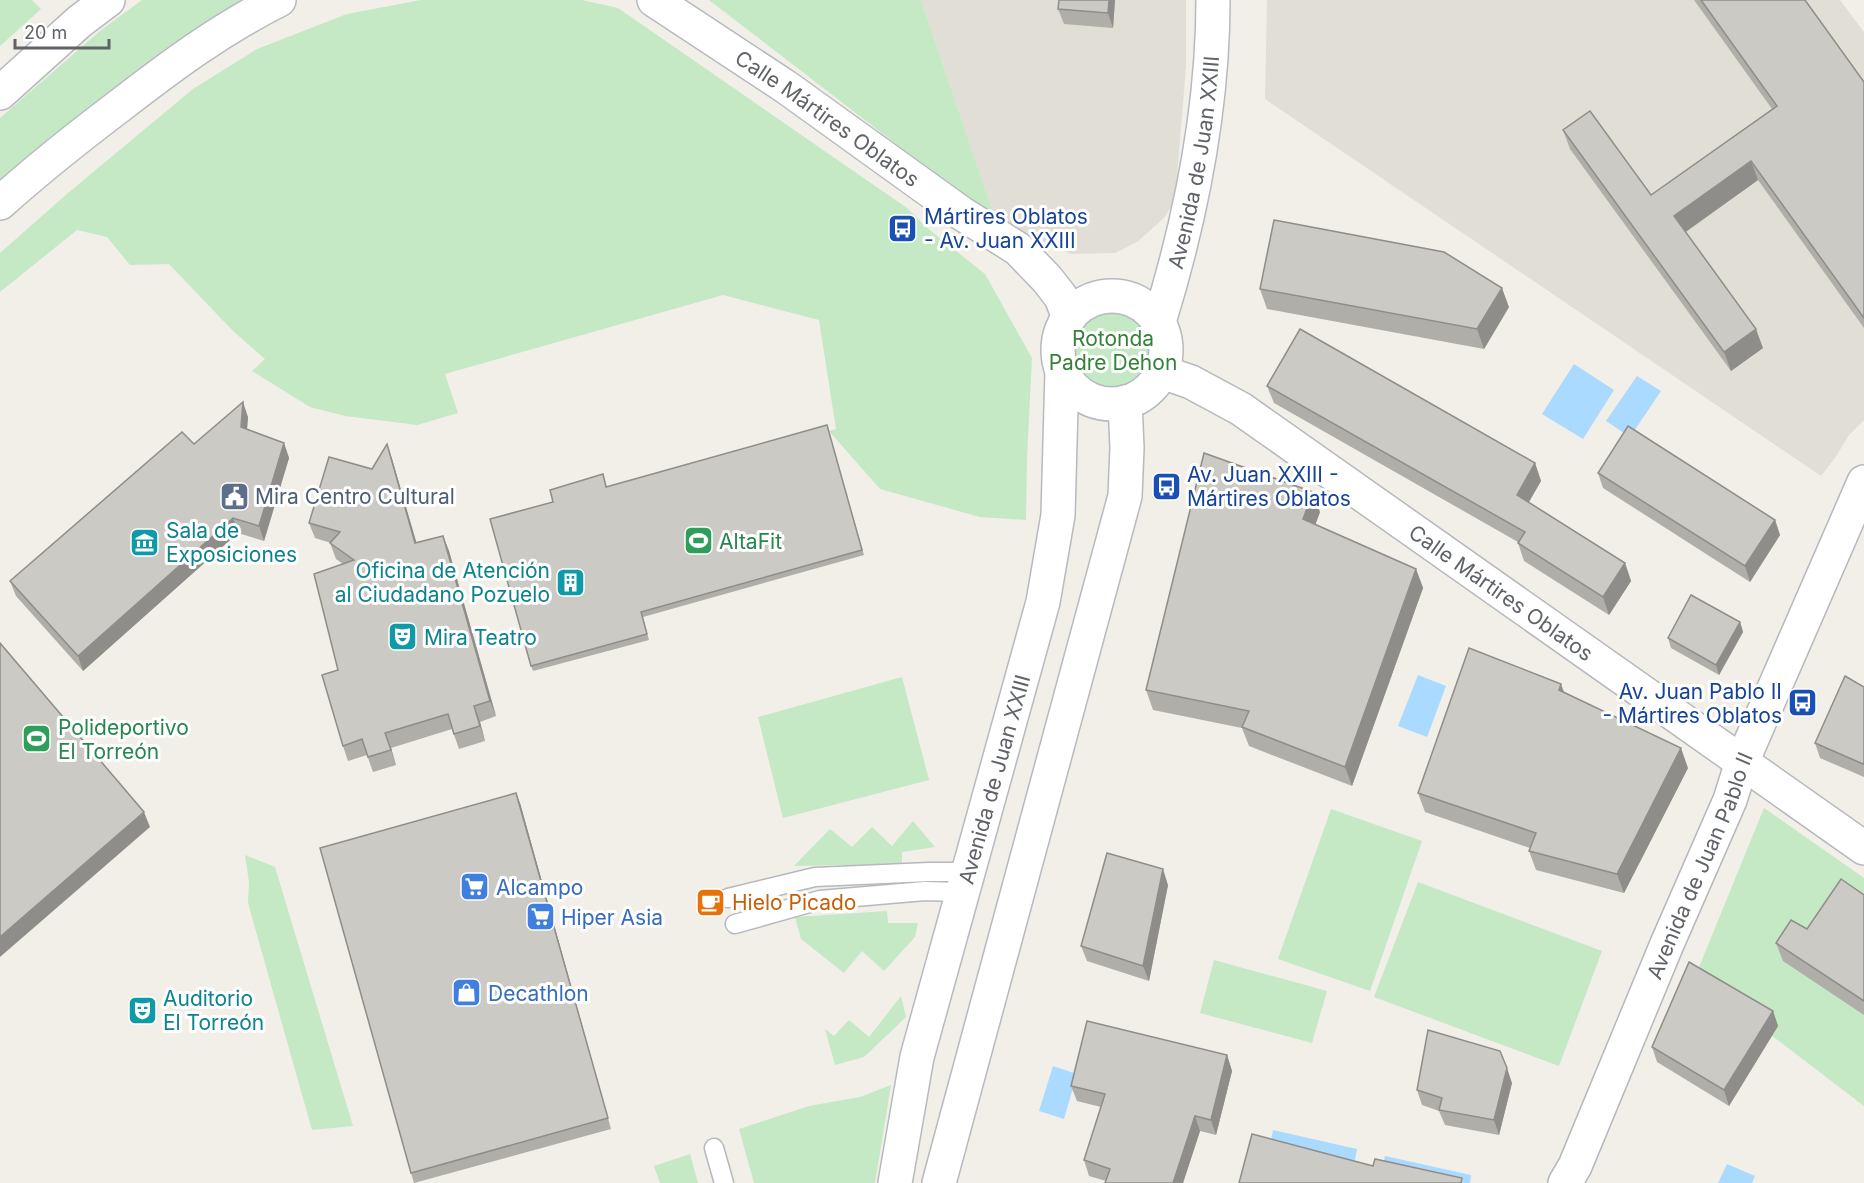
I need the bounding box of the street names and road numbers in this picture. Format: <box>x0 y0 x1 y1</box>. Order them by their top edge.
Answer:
street label: Calle Mártires Oblatos <box>731 45 924 192</box>
street label: Avenida de Juan XXIII <box>1162 55 1224 271</box>
street label: Calle Mártires Oblatos <box>1404 519 1598 666</box>
street label: Avenida de Juan XXIII <box>953 672 1035 887</box>
street label: Avenida de Juan Pablo II <box>1641 748 1757 983</box>

